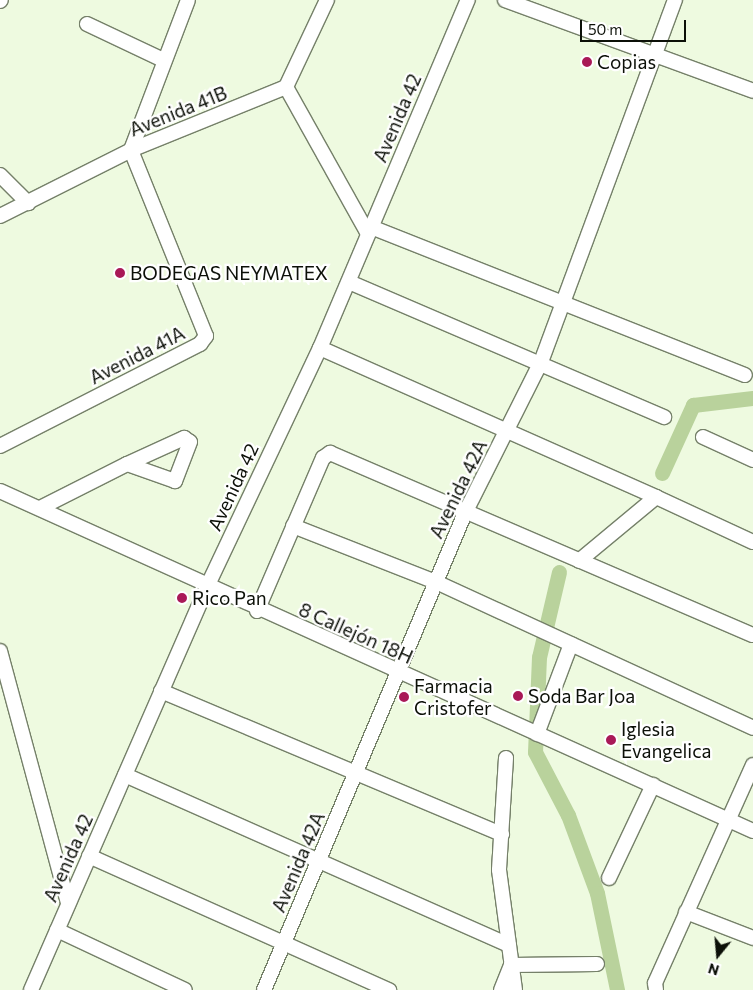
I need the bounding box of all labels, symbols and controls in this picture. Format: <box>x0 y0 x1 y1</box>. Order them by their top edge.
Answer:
scale bar <box>583 10 689 42</box>
text: 50 m <box>588 20 622 38</box>
place label: Copias <box>597 51 656 73</box>
marker: Copias <box>581 56 593 68</box>
street label: Avenida 42 <box>368 70 426 166</box>
street label: Avenida 41B <box>126 81 230 141</box>
place label: BODEGAS NEYMATEX <box>130 262 328 284</box>
marker: BODEGAS NEYMATEX <box>114 267 126 279</box>
street label: Avenida 41A <box>85 321 189 389</box>
street label: Avenida 42A <box>424 436 492 542</box>
street label: Avenida 42 <box>203 440 263 534</box>
place label: Rico Pan <box>192 587 267 609</box>
marker: Rico Pan <box>176 592 188 604</box>
street label: 8 Callejón 18H <box>295 598 417 668</box>
place label: Farmacia Cristofer <box>414 675 493 719</box>
place label: Soda Bar Joa <box>528 685 635 707</box>
marker: Soda Bar Joa <box>512 690 524 702</box>
marker: Farmacia Cristofer <box>398 691 410 703</box>
place label: Iglesia Evangelica <box>621 718 712 762</box>
marker: Iglesia Evangelica <box>605 734 617 746</box>
street label: Avenida 42A <box>267 808 329 916</box>
street label: Avenida 42 <box>39 811 97 905</box>
north arrow <box>693 930 743 980</box>
text: N <box>706 960 721 979</box>

